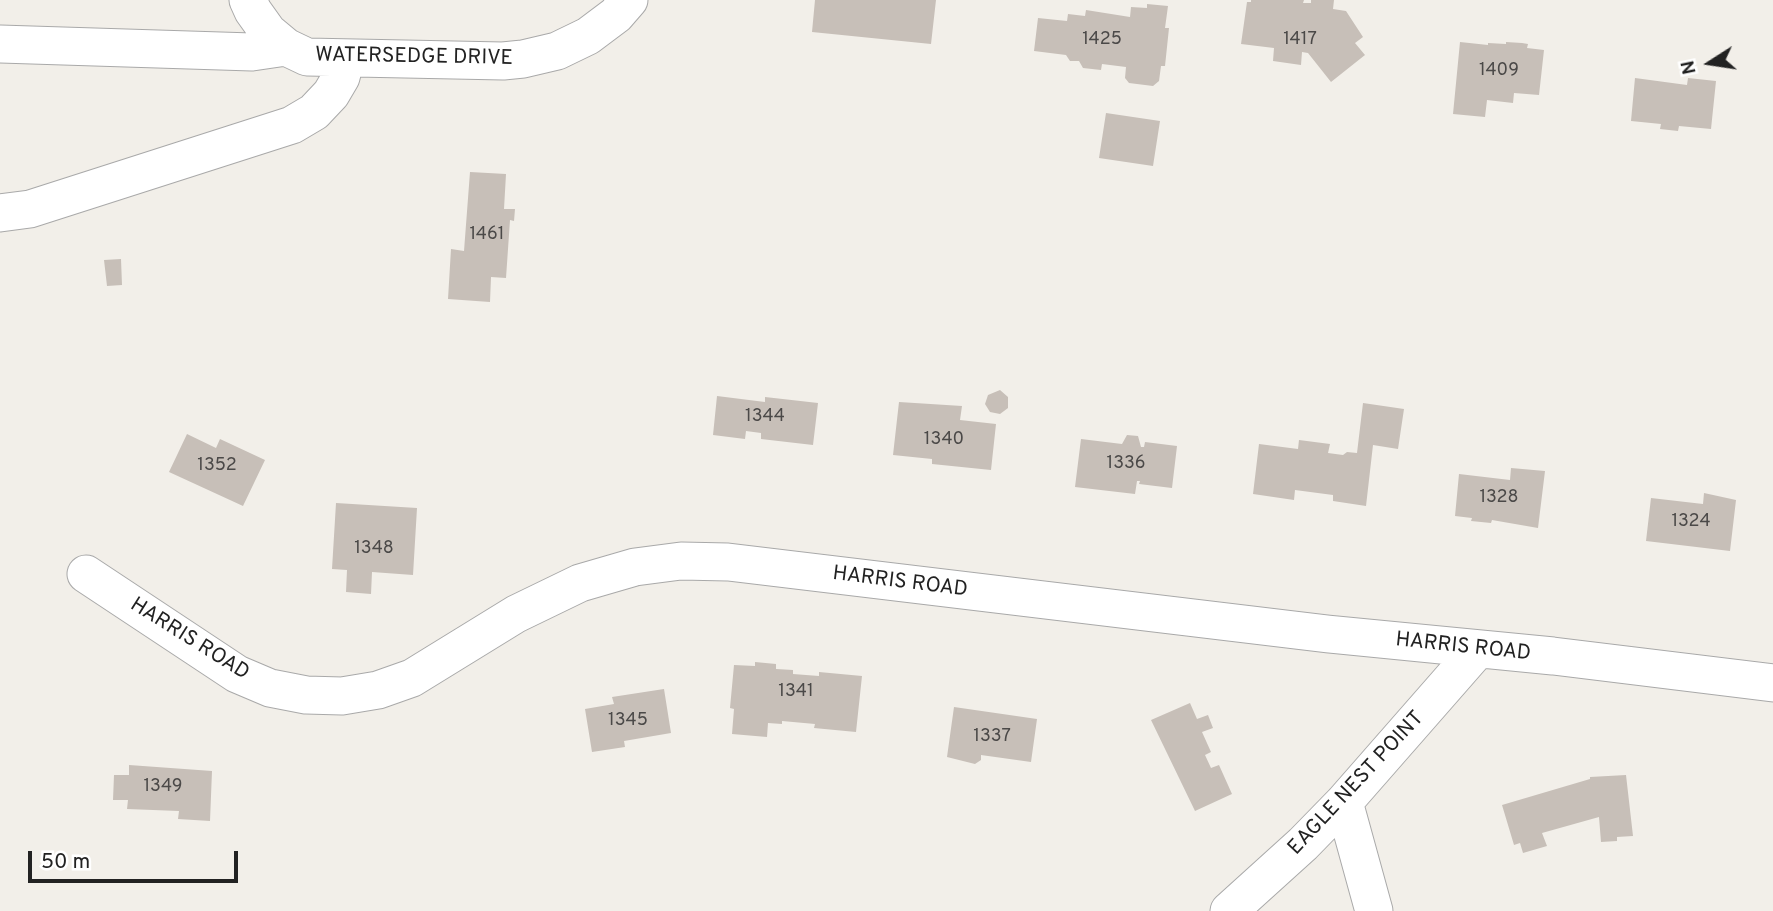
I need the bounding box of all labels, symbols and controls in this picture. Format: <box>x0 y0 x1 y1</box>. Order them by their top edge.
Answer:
north arrow <box>1675 28 1745 98</box>
house number: 1425 <box>1082 29 1122 51</box>
house number: 1417 <box>1283 29 1317 51</box>
street label: WATERSEDGE DRIVE <box>315 44 513 72</box>
text: N <box>1676 58 1703 77</box>
house number: 1409 <box>1479 60 1519 82</box>
house number: 1461 <box>470 224 504 246</box>
house number: 1344 <box>745 406 785 428</box>
house number: 1340 <box>924 429 964 451</box>
house number: 1336 <box>1106 453 1146 475</box>
house number: 1352 <box>197 455 237 477</box>
house number: 1328 <box>1479 487 1519 509</box>
house number: 1324 <box>1671 511 1711 533</box>
house number: 1348 <box>354 538 394 560</box>
street label: HARRIS ROAD <box>831 562 969 604</box>
street label: HARRIS ROAD <box>125 593 253 687</box>
street label: HARRIS ROAD <box>1394 628 1532 668</box>
house number: 1341 <box>778 681 814 703</box>
street label: EAGLE NEST POINT <box>1284 707 1430 861</box>
house number: 1345 <box>608 710 648 732</box>
house number: 1337 <box>973 726 1011 748</box>
house number: 1349 <box>143 776 183 798</box>
scale bar <box>32 838 242 882</box>
text: 50 m <box>41 849 90 876</box>

